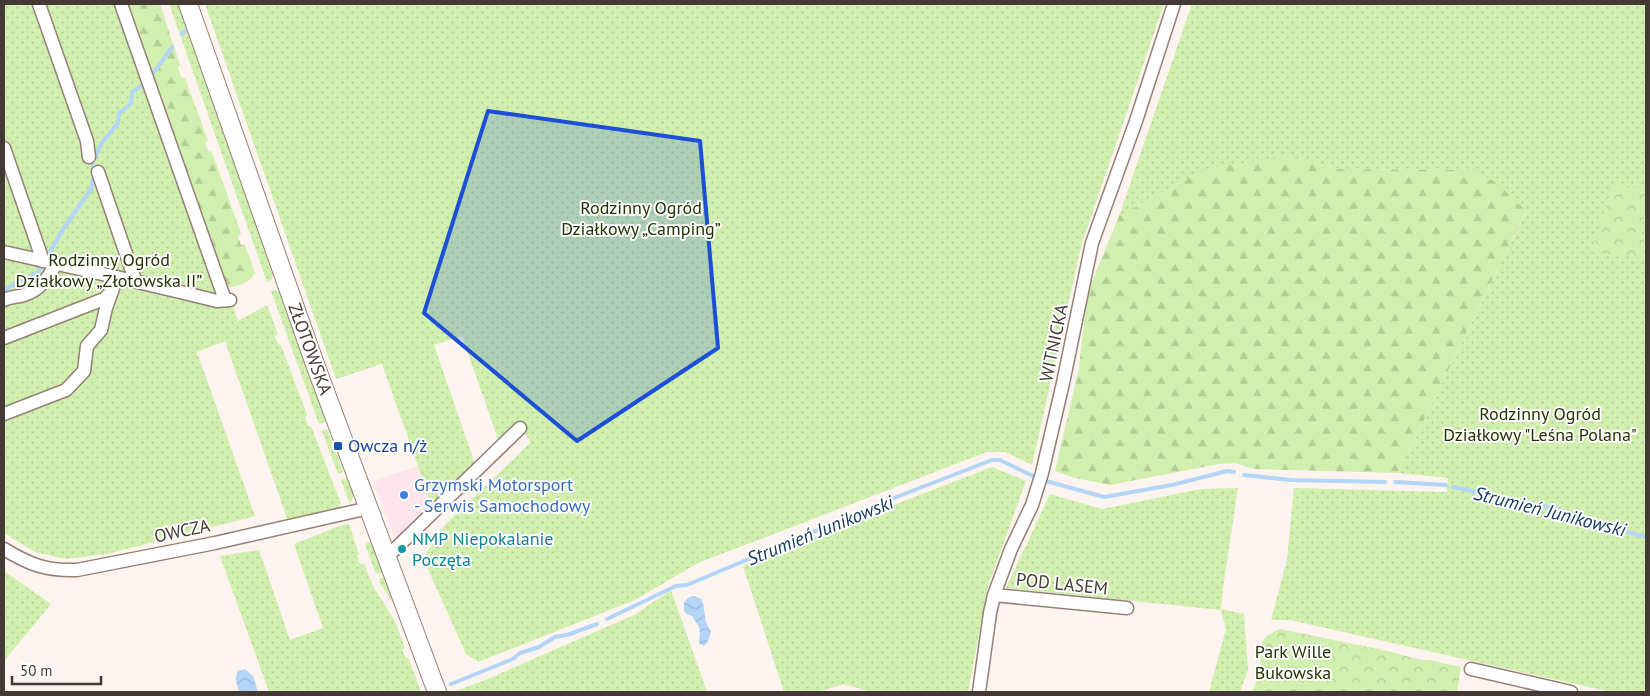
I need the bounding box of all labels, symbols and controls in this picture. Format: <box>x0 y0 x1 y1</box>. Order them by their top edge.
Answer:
park label: Rodzinny Ogród Działkowy „Camping” <box>561 196 721 240</box>
park label: Rodzinny Ogród Działkowy „Złotowska II” <box>16 248 202 292</box>
street label: ZŁOTOWSKA <box>283 300 338 398</box>
street label: WITNICKA <box>1034 302 1073 384</box>
park label: Rodzinny Ogród Działkowy "Leśna Polana" <box>1443 402 1637 446</box>
place label: Owcza n/ż <box>348 434 427 457</box>
marker: Owcza n/ż <box>332 440 344 452</box>
place label: Grzymski Motorsport - Serwis Samochodowy <box>414 473 591 517</box>
water label: Strumień Junikowski <box>1471 480 1630 542</box>
marker: Grzymski Motorsport - Serwis Samochodowy <box>398 489 410 501</box>
water label: Strumień Junikowski <box>743 489 898 570</box>
street label: OWCZA <box>152 513 212 548</box>
place label: NMP Niepokalanie Poczęta <box>412 527 554 571</box>
marker: NMP Niepokalanie Poczęta <box>396 543 408 555</box>
street label: POD LASEM <box>1015 567 1109 600</box>
park label: Park Wille Bukowska <box>1255 640 1331 684</box>
scale bar <box>12 654 101 686</box>
text: 50 m <box>20 661 53 680</box>

